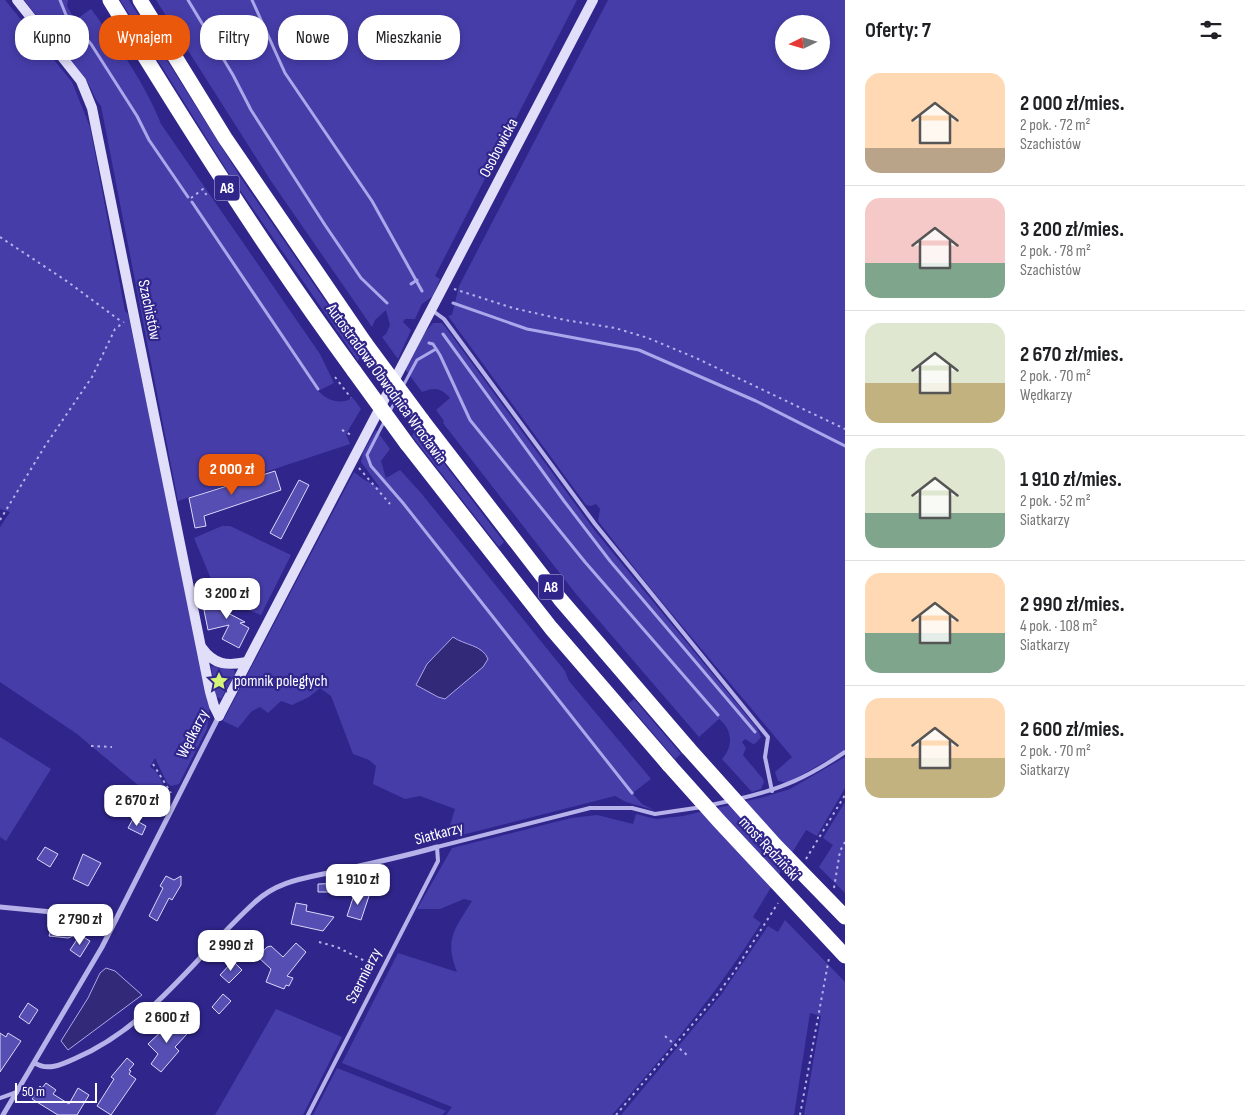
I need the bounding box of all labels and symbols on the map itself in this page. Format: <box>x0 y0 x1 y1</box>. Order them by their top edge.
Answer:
north arrow <box>775 15 830 70</box>
street label: Osobowicka <box>476 115 522 181</box>
road number: A8 <box>214 176 240 200</box>
street label: Szachistów <box>133 278 165 342</box>
street label: Autostradowa Obwodnica Wrocławia <box>321 300 450 468</box>
pin: 2 000 zł <box>180 454 284 496</box>
road number: A8 <box>538 574 564 600</box>
pin: 3 200 zł <box>175 578 279 620</box>
place icon: pomnik poległych <box>208 670 230 692</box>
place label: pomnik poległych <box>234 672 328 691</box>
street label: Wędkarzy <box>173 706 213 762</box>
pin: 2 670 zł <box>85 784 189 827</box>
street label: most Rędziński <box>735 813 804 885</box>
street label: Siatkarzy <box>413 818 465 850</box>
pin: 1 910 zł <box>306 864 410 906</box>
pin: 2 790 zł <box>28 904 132 946</box>
pin: 2 990 zł <box>179 930 283 972</box>
street label: Szermierzy <box>342 945 386 1007</box>
pin: 2 600 zł <box>115 1002 219 1044</box>
scale bar <box>15 1080 98 1103</box>

